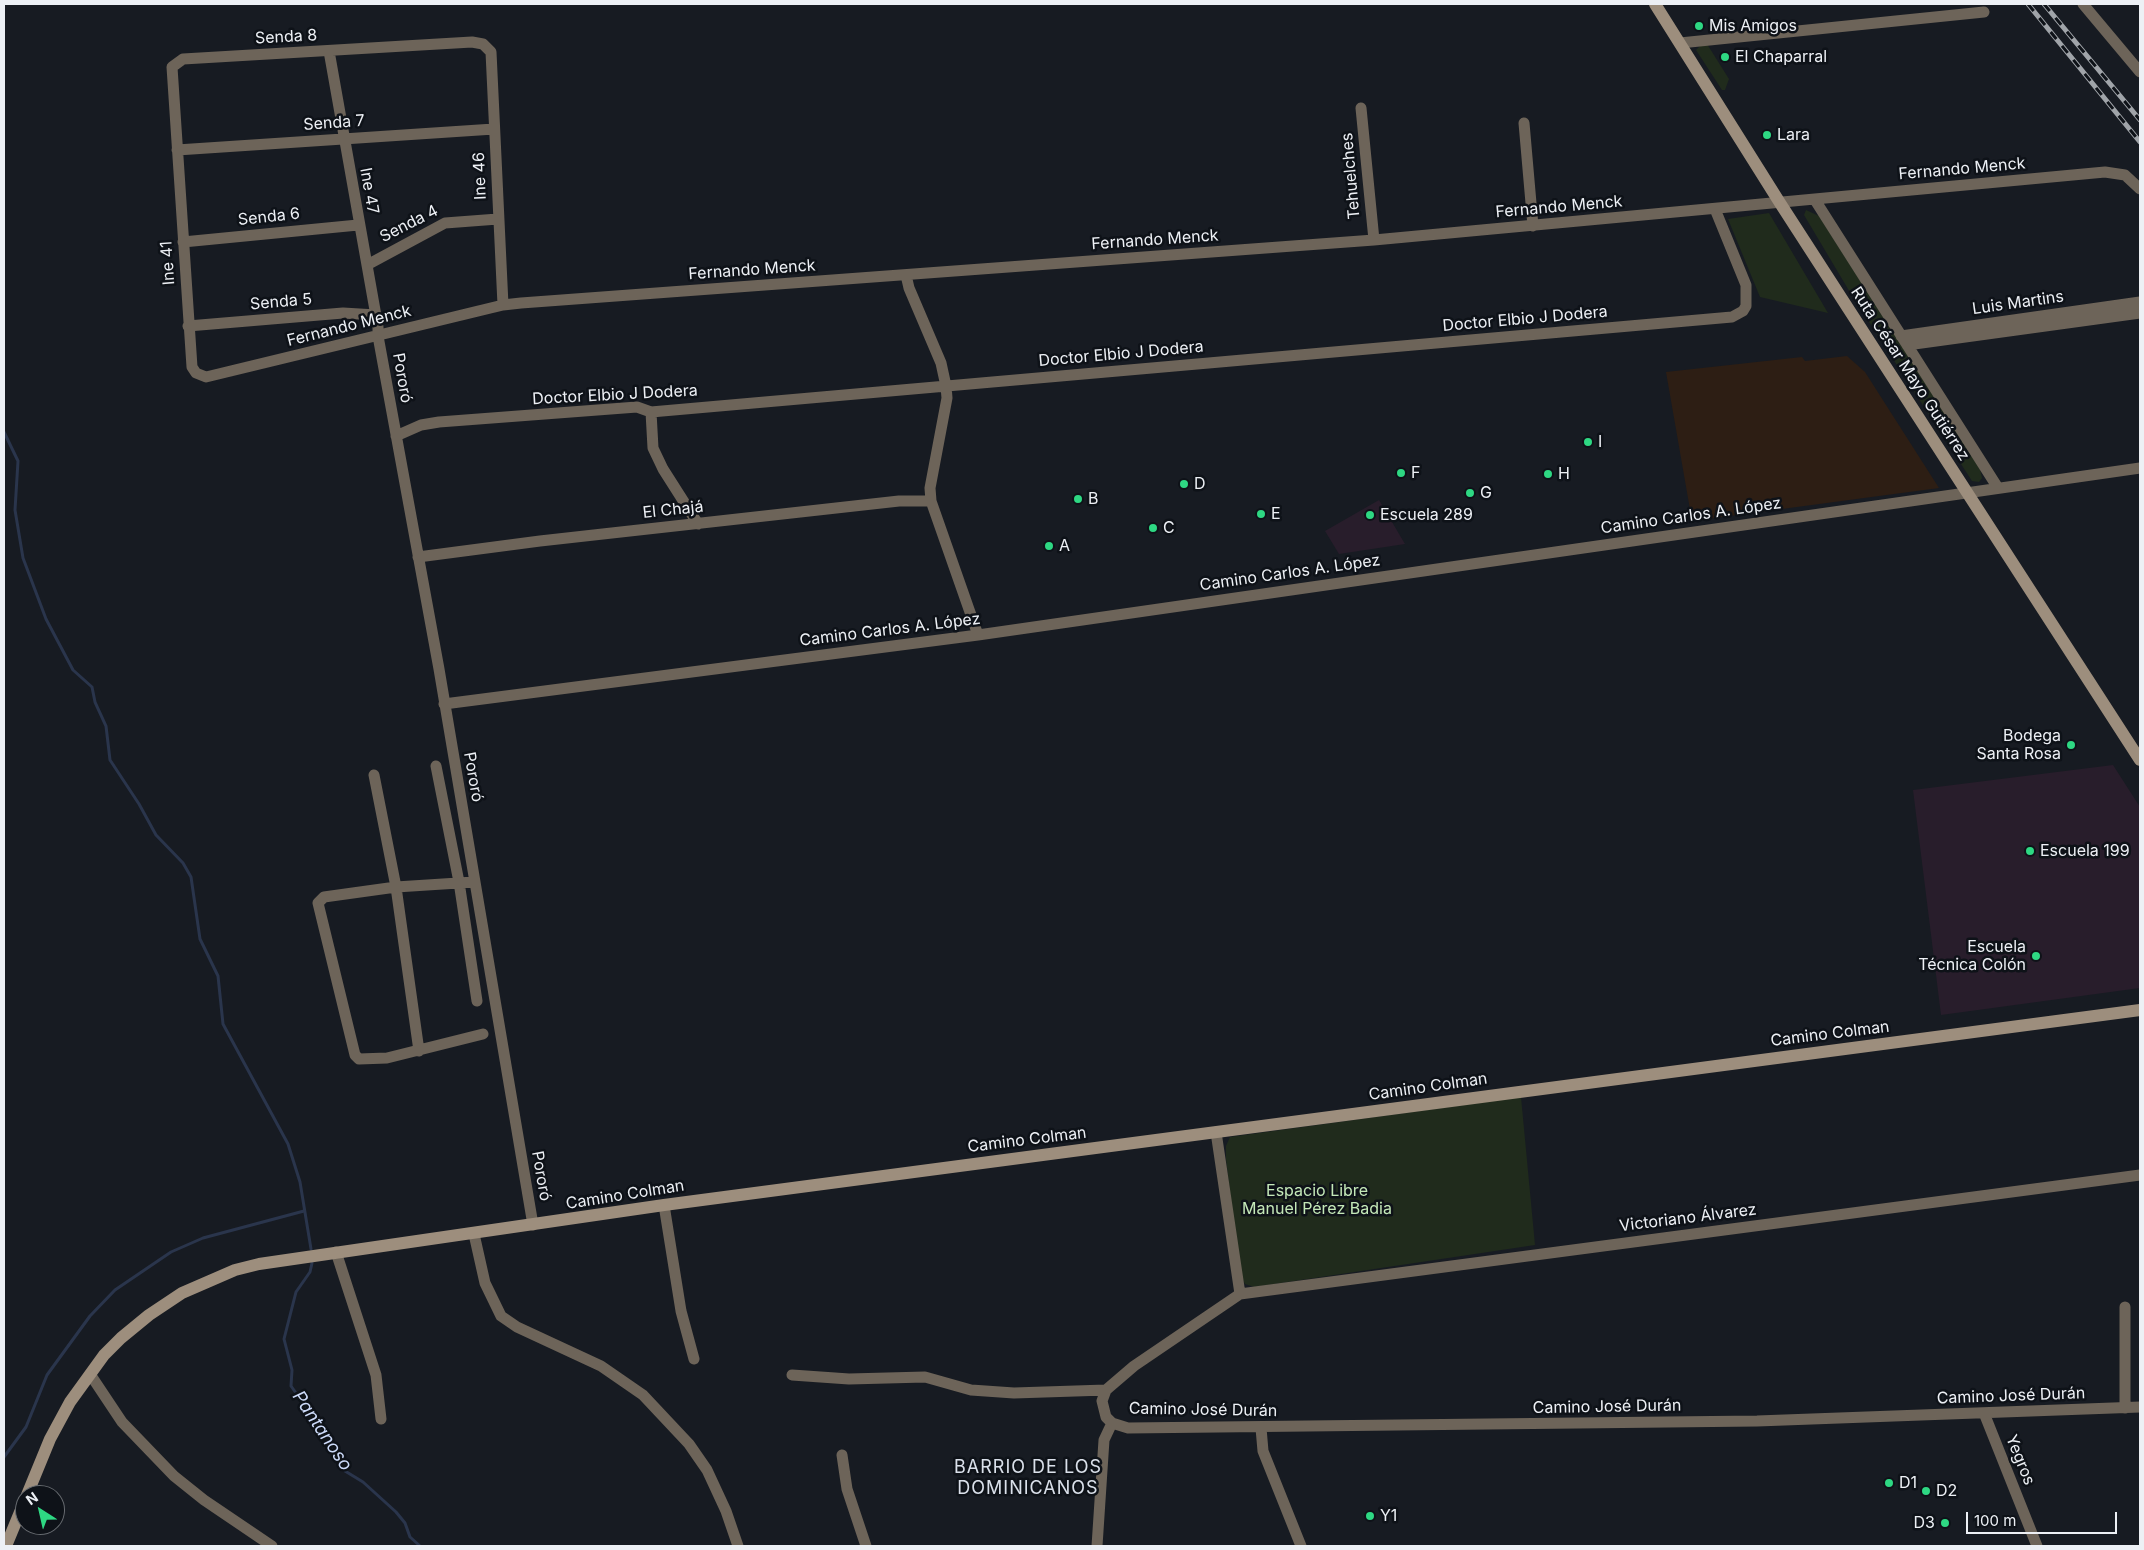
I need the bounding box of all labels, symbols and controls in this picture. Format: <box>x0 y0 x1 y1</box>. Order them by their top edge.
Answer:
place label: Mis Amigos <box>1709 16 1797 36</box>
marker: Mis Amigos <box>1693 20 1705 32</box>
street label: Senda 8 <box>254 26 318 48</box>
place label: El Chaparral <box>1735 47 1827 67</box>
marker: El Chaparral <box>1719 51 1731 63</box>
street label: Senda 7 <box>303 111 365 135</box>
place label: Lara <box>1777 125 1810 145</box>
marker: Lara <box>1761 129 1773 141</box>
street label: Tehuelches <box>1338 132 1364 220</box>
street label: Ine 46 <box>470 152 490 200</box>
street label: Fernando Menck <box>1898 154 2026 184</box>
street label: Ine 47 <box>355 166 383 216</box>
street label: Fernando Menck <box>1495 192 1623 222</box>
street label: Senda 4 <box>377 201 441 247</box>
street label: Senda 6 <box>237 204 301 230</box>
street label: Fernando Menck <box>1091 226 1219 254</box>
street label: Ine 41 <box>157 240 179 286</box>
street label: Fernando Menck <box>688 256 816 284</box>
street label: Ruta César Mayo Gutiérrez <box>1847 284 1973 464</box>
street label: Luis Martins <box>1971 287 2065 319</box>
street label: Senda 5 <box>249 290 313 314</box>
street label: Fernando Menck <box>285 301 413 351</box>
street label: Doctor Elbio J Dodera <box>1442 302 1608 336</box>
street label: Doctor Elbio J Dodera <box>1038 337 1204 371</box>
street label: Pororó <box>388 352 416 404</box>
street label: Doctor Elbio J Dodera <box>532 381 698 409</box>
place label: I <box>1598 432 1602 452</box>
marker: I <box>1582 436 1594 448</box>
place label: F <box>1411 463 1420 483</box>
place label: H <box>1558 464 1570 484</box>
marker: F <box>1395 467 1407 479</box>
marker: H <box>1542 468 1554 480</box>
place label: D <box>1194 474 1206 494</box>
marker: D <box>1178 478 1190 490</box>
place label: G <box>1480 483 1492 503</box>
marker: G <box>1464 487 1476 499</box>
place label: B <box>1088 489 1098 509</box>
marker: B <box>1072 493 1084 505</box>
street label: Camino Carlos A. López <box>1600 494 1782 538</box>
street label: El Chajá <box>642 497 704 523</box>
place label: E <box>1271 504 1281 524</box>
place label: Escuela 289 <box>1380 505 1473 525</box>
marker: E <box>1255 508 1267 520</box>
marker: Escuela 289 <box>1364 509 1376 521</box>
place label: C <box>1163 518 1175 538</box>
marker: C <box>1147 522 1159 534</box>
place label: A <box>1059 536 1070 556</box>
marker: A <box>1043 540 1055 552</box>
street label: Camino Carlos A. López <box>1199 551 1381 595</box>
street label: Camino Carlos A. López <box>799 609 981 651</box>
place label: Bodega Santa Rosa <box>1976 726 2061 764</box>
marker: Bodega Santa Rosa <box>2065 739 2077 751</box>
street label: Pororó <box>459 751 487 803</box>
place label: Escuela 199 <box>2040 841 2130 861</box>
marker: Escuela 199 <box>2024 845 2036 857</box>
place label: Escuela Técnica Colón <box>1918 937 2026 975</box>
marker: Escuela Técnica Colón <box>2030 950 2042 962</box>
street label: Camino Colman <box>1769 1017 1891 1051</box>
street label: Camino Colman <box>1367 1069 1489 1105</box>
street label: Camino Colman <box>966 1123 1088 1157</box>
street label: Pororó <box>527 1150 555 1202</box>
street label: Camino Colman <box>564 1176 686 1214</box>
park label: Espacio Libre Manuel Pérez Badia <box>1242 1181 1392 1219</box>
street label: Victoriano Álvarez <box>1618 1200 1758 1236</box>
street label: Camino José Durán <box>1936 1384 2086 1408</box>
water label: Pantanoso <box>287 1387 357 1475</box>
street label: Camino José Durán <box>1533 1396 1681 1418</box>
street label: Camino José Durán <box>1129 1399 1277 1421</box>
street label: Yegros <box>2001 1432 2039 1488</box>
district label: BARRIO DE LOS DOMINICANOS <box>952 1457 1104 1500</box>
place label: D1 <box>1899 1473 1917 1493</box>
marker: D1 <box>1883 1477 1895 1489</box>
place label: D2 <box>1936 1481 1957 1501</box>
north arrow <box>15 1485 65 1535</box>
marker: D2 <box>1920 1485 1932 1497</box>
text: N <box>22 1488 41 1508</box>
scale bar <box>1969 1502 2120 1534</box>
place label: Y1 <box>1380 1506 1397 1526</box>
marker: Y1 <box>1364 1510 1376 1522</box>
text: 100 m <box>1974 1511 2016 1530</box>
place label: D3 <box>1914 1513 1935 1533</box>
marker: D3 <box>1939 1517 1951 1529</box>

